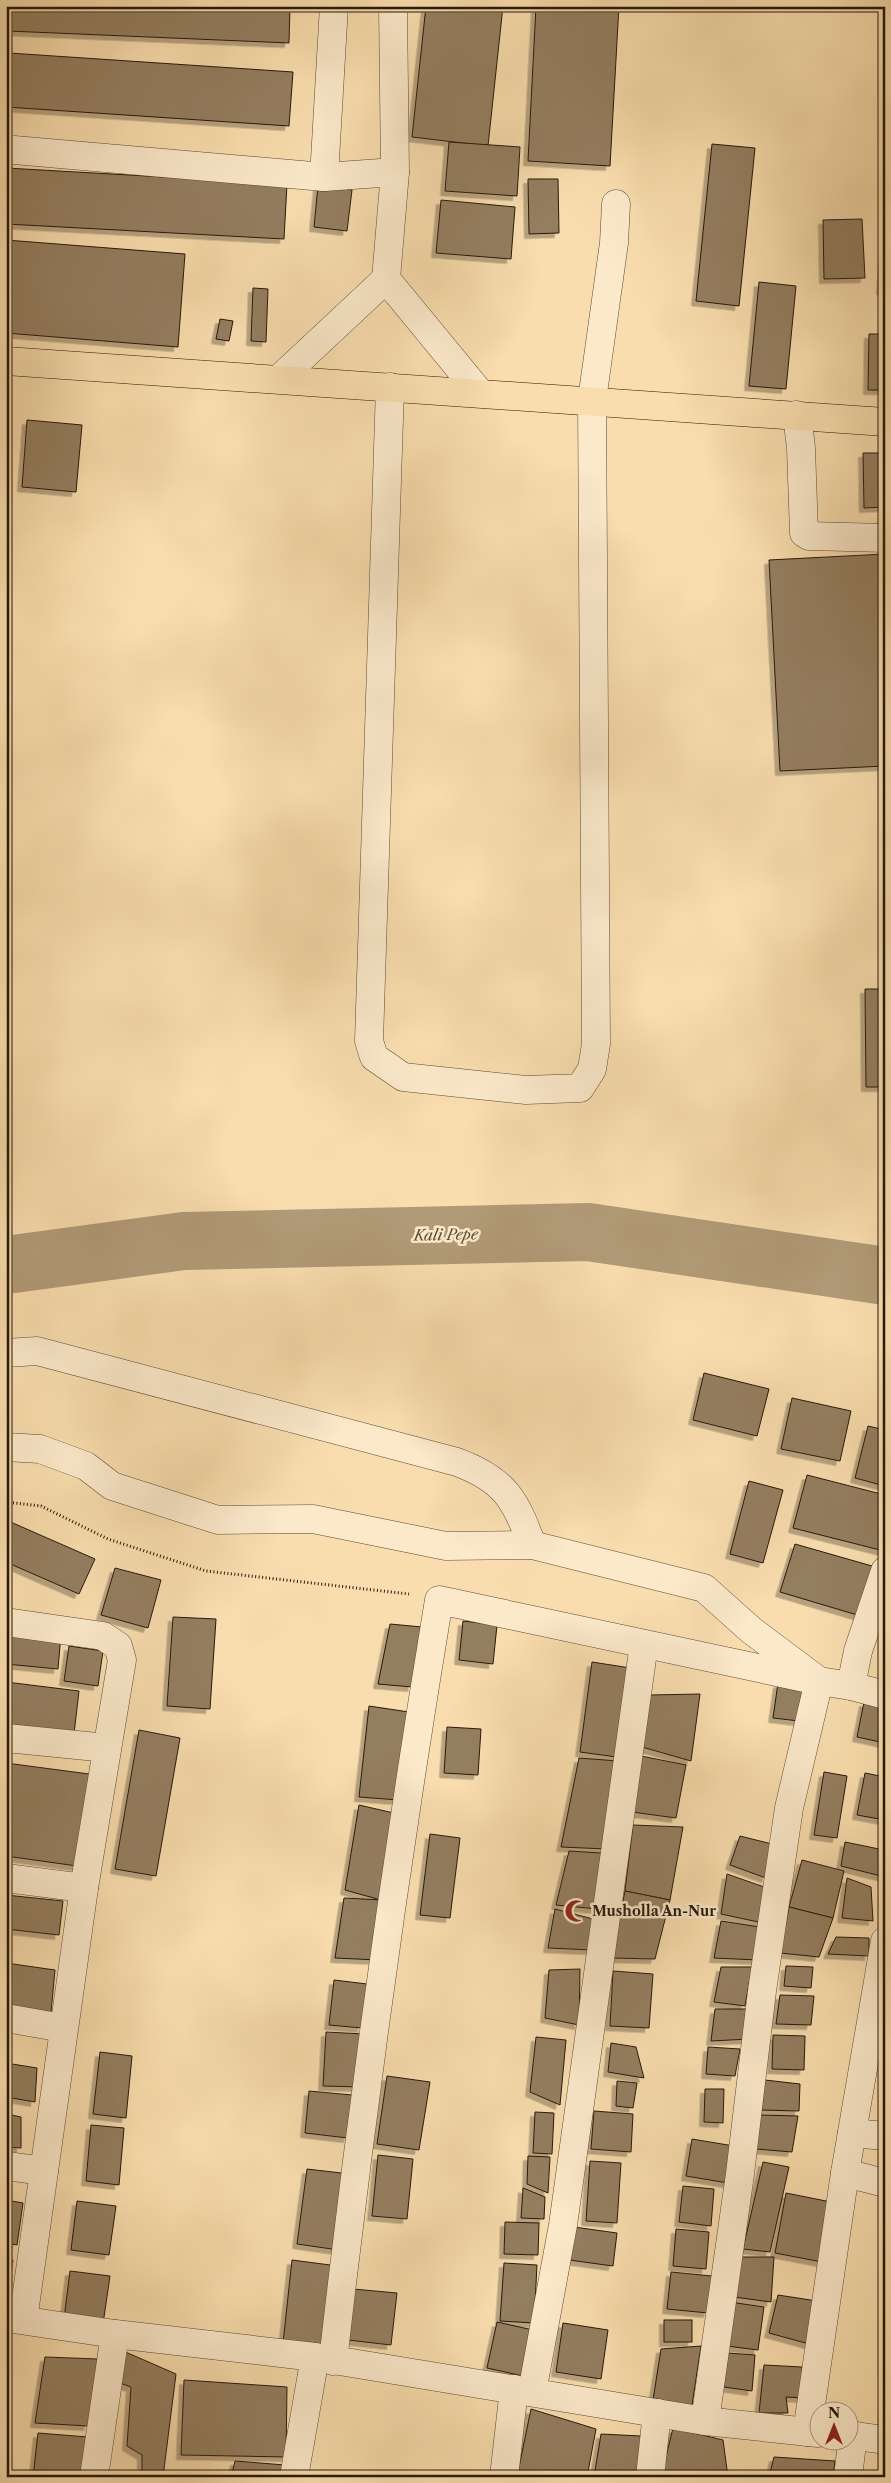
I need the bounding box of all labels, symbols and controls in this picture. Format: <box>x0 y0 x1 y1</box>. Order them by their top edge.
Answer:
water label: Kali Pepe <box>413 1224 479 1245</box>
mosque icon: Musholla An-Nur <box>563 1898 589 1924</box>
place label: Musholla An-Nur <box>592 1902 716 1920</box>
north arrow <box>808 2400 858 2450</box>
text: N <box>828 2404 840 2422</box>

